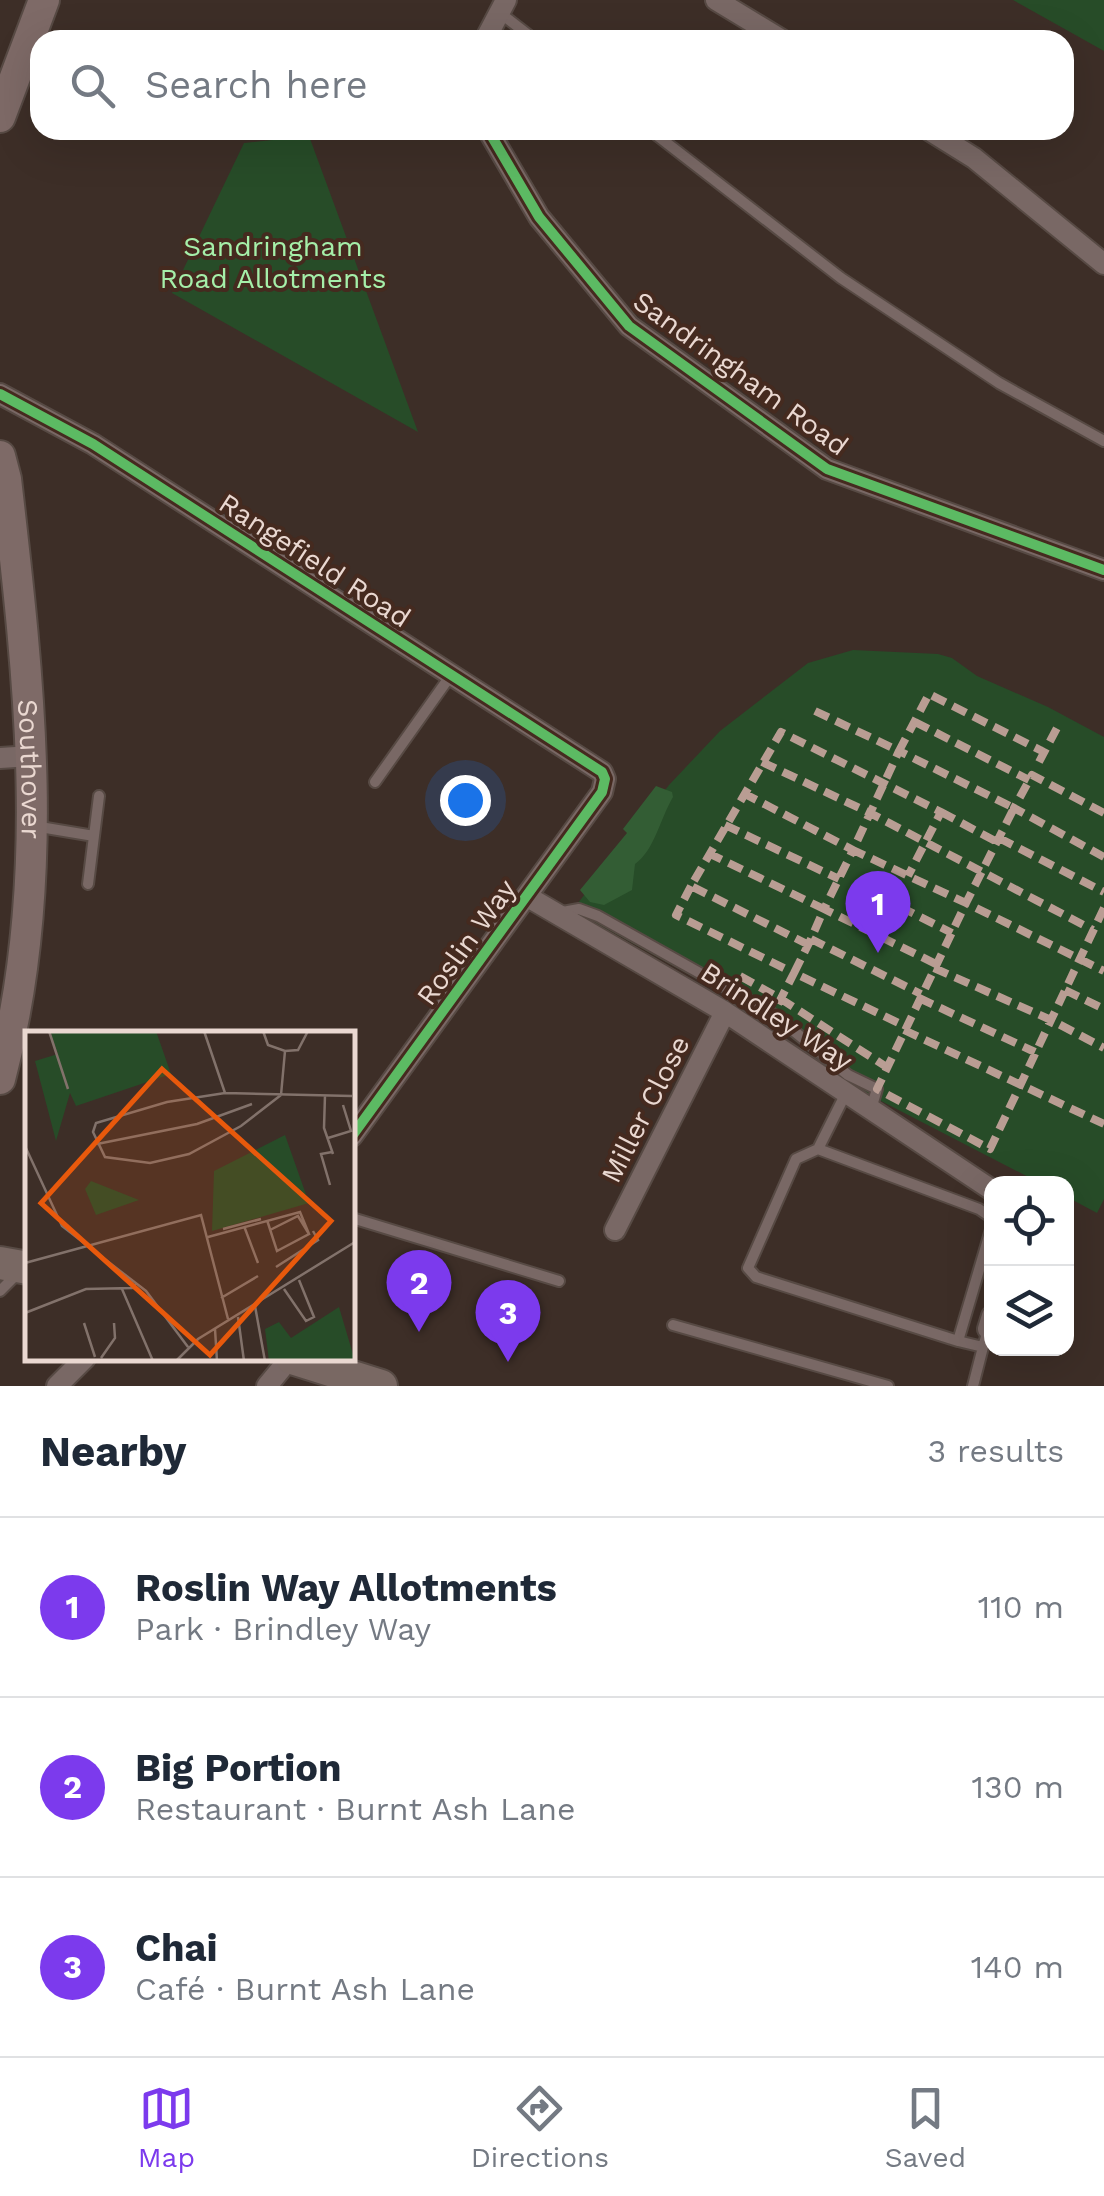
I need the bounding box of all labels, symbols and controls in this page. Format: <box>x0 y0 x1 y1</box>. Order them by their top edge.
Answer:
search box <box>30 30 1074 140</box>
icon: search <box>65 58 120 113</box>
text: Search here <box>145 63 368 107</box>
park label: Sandringham Road Allotments <box>159 230 387 295</box>
street label: Sandringham Road <box>627 284 854 462</box>
street label: Rangefield Road <box>213 486 417 635</box>
street label: Southover <box>11 698 48 839</box>
your location <box>440 775 491 826</box>
pin: 1 <box>846 870 910 953</box>
street label: Roslin Way <box>410 873 523 1012</box>
street label: Brindley Way <box>695 955 859 1078</box>
street label: Miller Close <box>594 1030 697 1188</box>
inset map <box>25 1031 355 1361</box>
map controls <box>984 1176 1074 1356</box>
button: locate <box>984 1176 1074 1266</box>
pin: 2 <box>386 1250 452 1332</box>
button: layers <box>984 1266 1074 1356</box>
pin: 3 <box>476 1280 540 1362</box>
text: Nearby <box>40 1427 187 1476</box>
text: 3 results <box>927 1432 1064 1470</box>
text: Roslin Way Allotments <box>135 1566 557 1610</box>
text: 1 <box>66 1588 79 1626</box>
text: 110 m <box>978 1588 1064 1626</box>
text: Park · Brindley Way <box>135 1610 431 1648</box>
text: Big Portion <box>135 1746 342 1790</box>
text: 2 <box>63 1768 82 1806</box>
text: 130 m <box>972 1768 1064 1806</box>
text: Restaurant · Burnt Ash Lane <box>135 1790 575 1828</box>
text: Chai <box>135 1926 218 1970</box>
text: 3 <box>63 1948 82 1986</box>
text: 140 m <box>971 1948 1064 1986</box>
text: Café · Burnt Ash Lane <box>135 1970 475 2008</box>
tab: Map <box>138 2081 195 2174</box>
tab: Directions <box>471 2081 609 2174</box>
tab: Saved <box>885 2081 966 2174</box>

